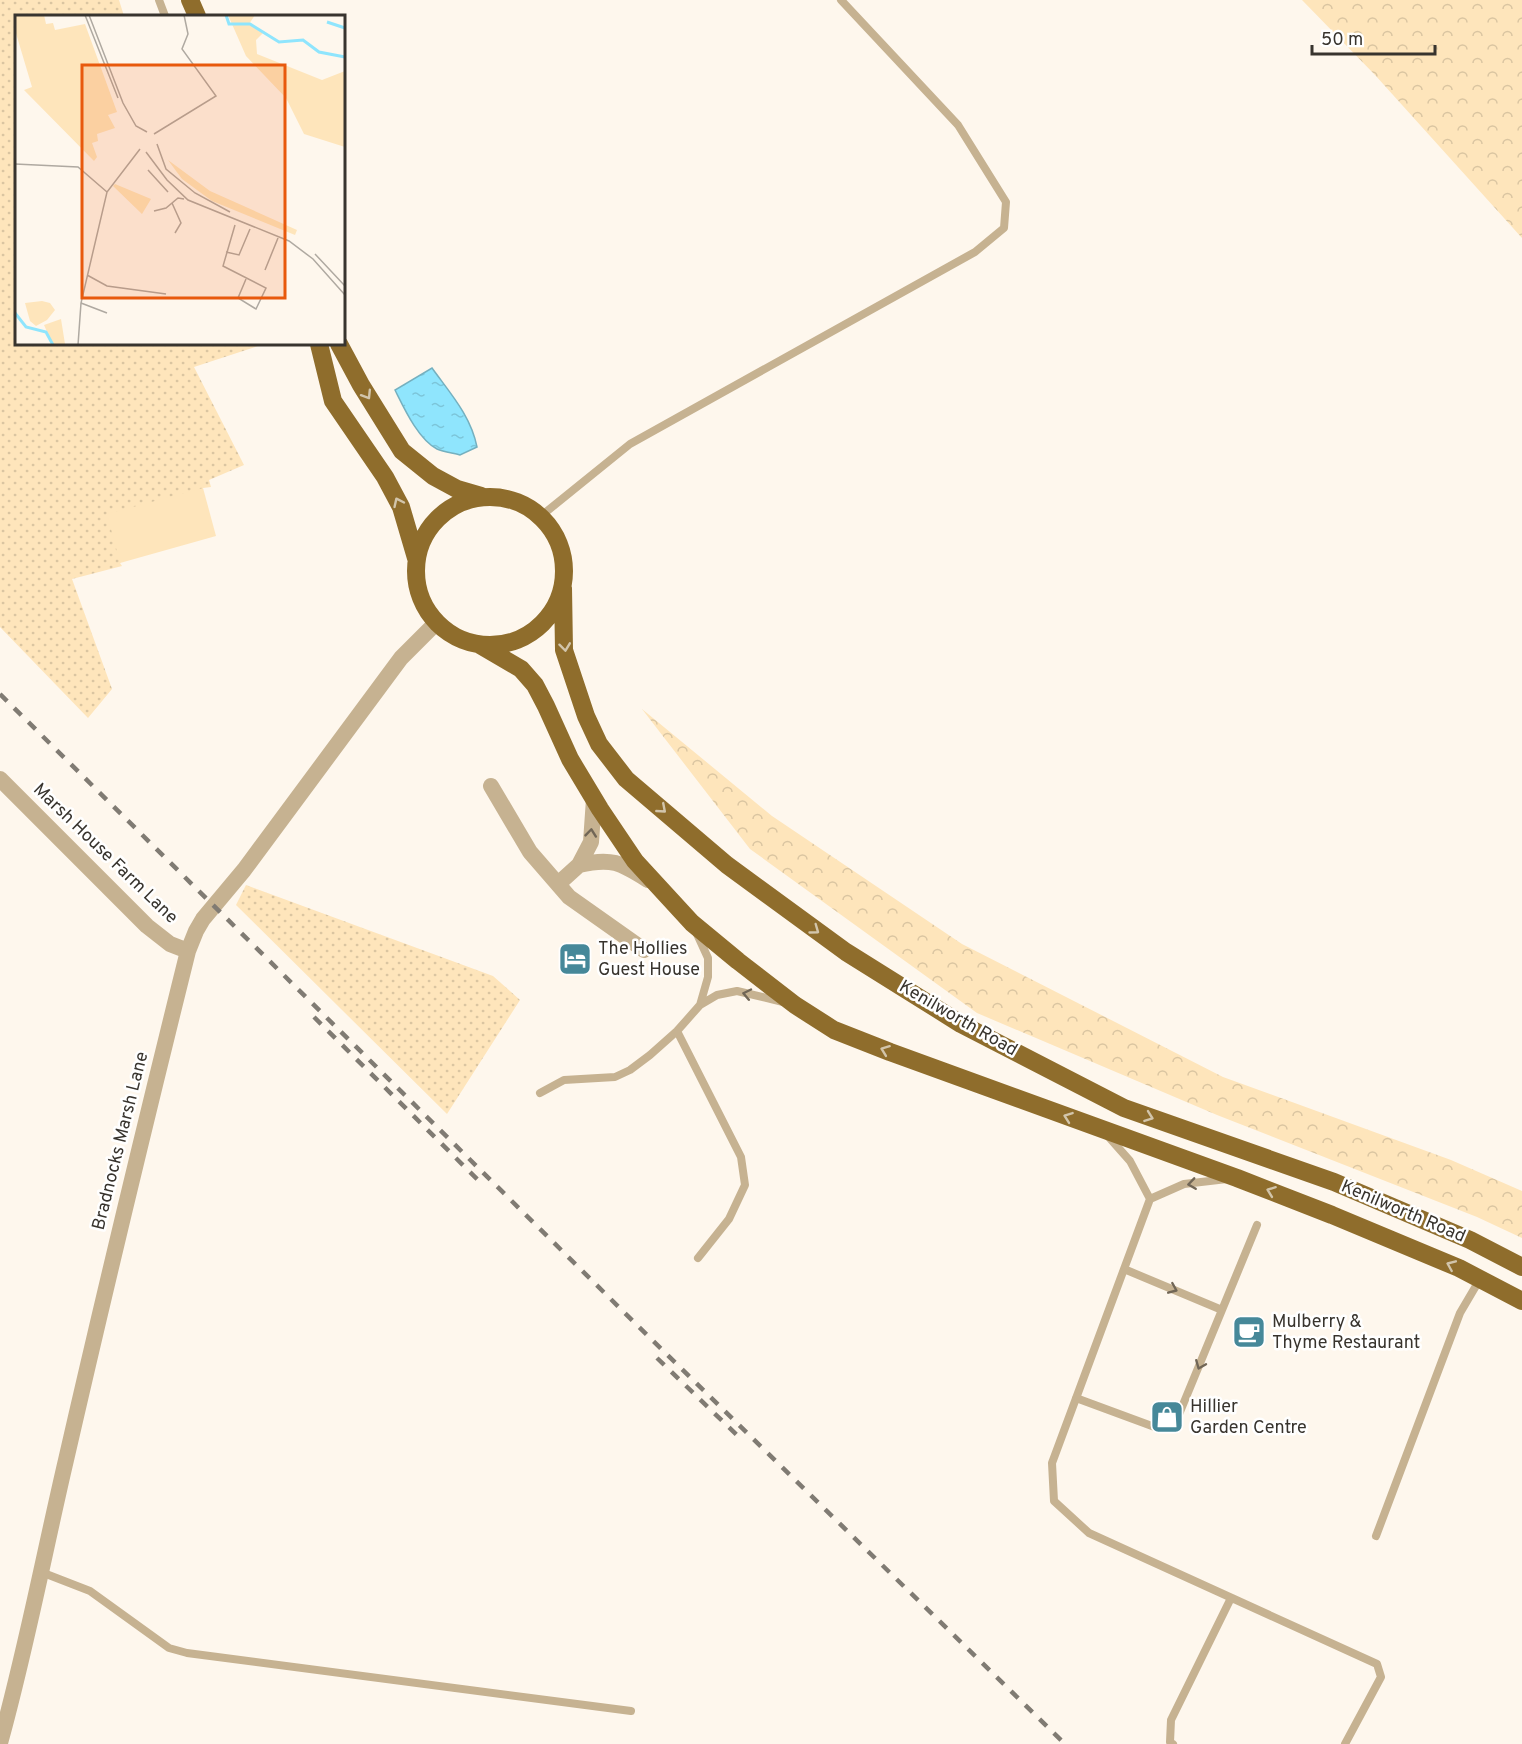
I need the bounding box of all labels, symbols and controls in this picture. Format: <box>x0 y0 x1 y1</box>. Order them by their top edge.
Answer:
inset map <box>15 15 345 345</box>
scale bar <box>1312 18 1435 56</box>
text: 50 m <box>1321 29 1363 52</box>
one-way arrow <box>359 389 371 399</box>
one-way arrow <box>394 498 406 509</box>
one-way arrow <box>559 642 571 651</box>
street label: Marsh House Farm Lane <box>28 779 182 929</box>
one-way arrow <box>655 802 666 813</box>
one-way arrow <box>584 829 597 838</box>
one-way arrow <box>809 923 820 934</box>
place label: The Hollies Guest House <box>598 938 700 982</box>
hotel icon: The Hollies Guest House <box>557 941 593 977</box>
street label: Kenilworth Road <box>895 976 1021 1062</box>
one-way arrow <box>742 988 752 1001</box>
one-way arrow <box>880 1045 891 1057</box>
street label: Bradnocks Marsh Lane <box>88 1049 154 1233</box>
one-way arrow <box>1144 1110 1154 1123</box>
one-way arrow <box>1063 1111 1074 1124</box>
street label: Kenilworth Road <box>1337 1175 1469 1249</box>
one-way arrow <box>1187 1177 1197 1189</box>
one-way arrow <box>1266 1186 1277 1199</box>
one-way arrow <box>1447 1260 1458 1272</box>
one-way arrow <box>1167 1282 1178 1294</box>
place label: Mulberry & Thyme Restaurant <box>1272 1311 1420 1355</box>
cafe icon: Mulberry & Thyme Restaurant <box>1231 1314 1267 1350</box>
one-way arrow <box>1195 1358 1207 1369</box>
place label: Hillier Garden Centre <box>1190 1396 1307 1440</box>
shop icon: Hillier Garden Centre <box>1149 1399 1185 1435</box>

